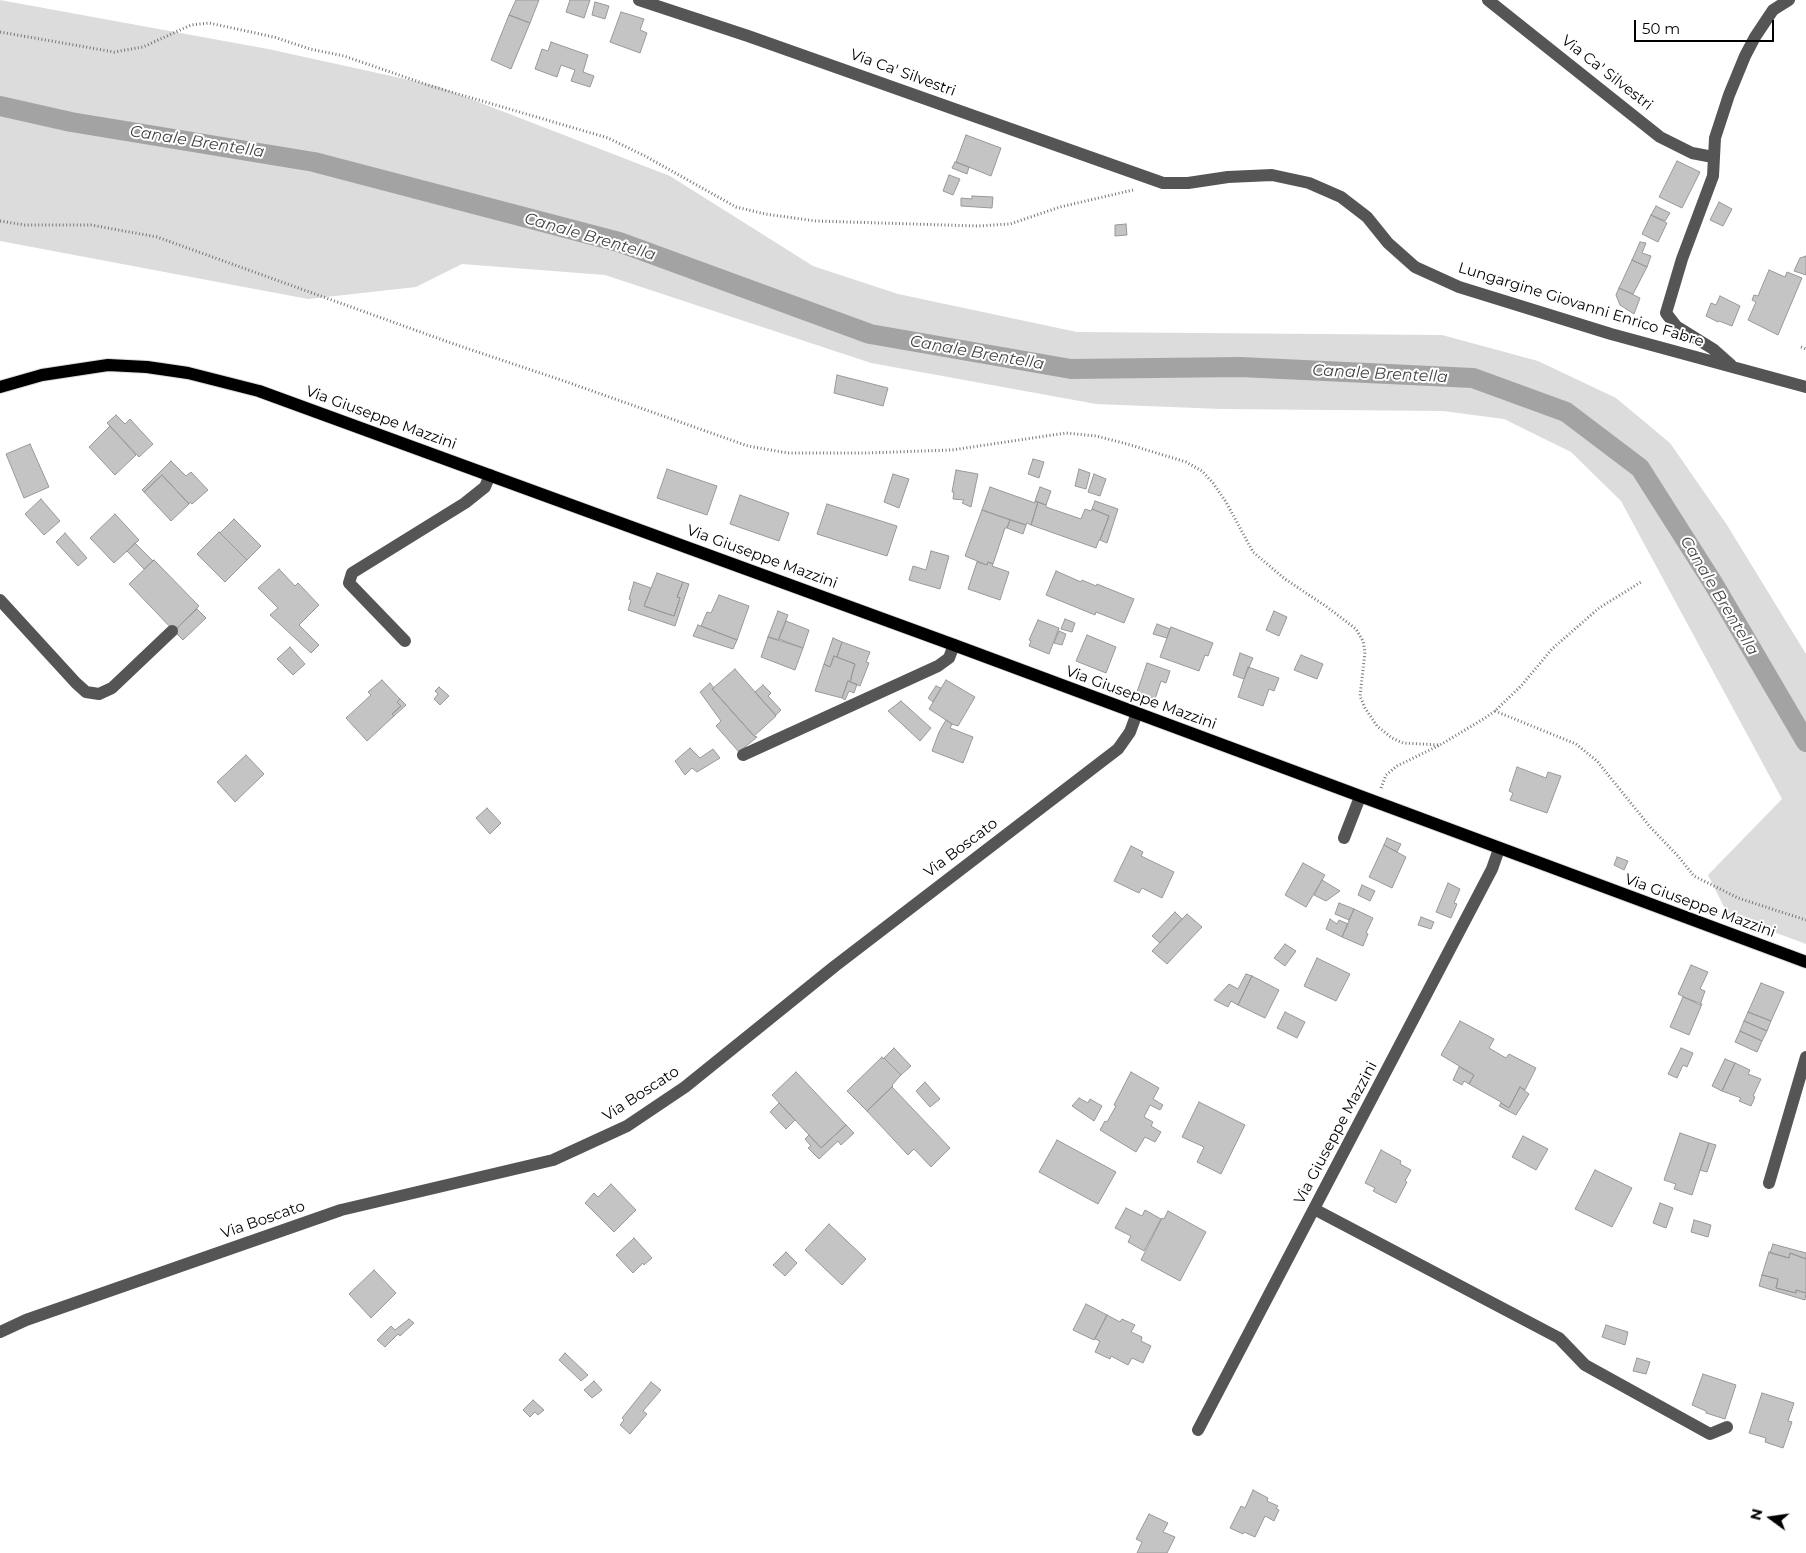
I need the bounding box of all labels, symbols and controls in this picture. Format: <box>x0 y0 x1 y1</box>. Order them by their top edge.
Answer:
scale bar <box>1636 10 1776 42</box>
text: 50 m <box>1642 19 1680 38</box>
street label: Via Ca' Silvestri <box>1558 32 1656 114</box>
street label: Via Ca' Silvestri <box>848 46 958 100</box>
water label: Canale Brentella <box>128 122 266 162</box>
water label: Canale Brentella <box>522 209 658 265</box>
street label: Lungargine Giovanni Enrico Fabre <box>1456 259 1706 351</box>
water label: Canale Brentella <box>908 332 1046 374</box>
water label: Canale Brentella <box>1312 361 1448 387</box>
street label: Via Giuseppe Mazzini <box>303 382 459 454</box>
street label: Via Giuseppe Mazzini <box>684 521 840 593</box>
water label: Canale Brentella <box>1676 533 1762 659</box>
street label: Via Giuseppe Mazzini <box>1063 662 1219 734</box>
street label: Via Boscato <box>921 814 1001 882</box>
street label: Via Giuseppe Mazzini <box>1622 870 1778 942</box>
street label: Via Giuseppe Mazzini <box>1291 1059 1381 1207</box>
street label: Via Boscato <box>599 1063 683 1125</box>
street label: Via Boscato <box>219 1197 307 1243</box>
north arrow <box>1746 1493 1796 1543</box>
text: N <box>1746 1507 1767 1522</box>

